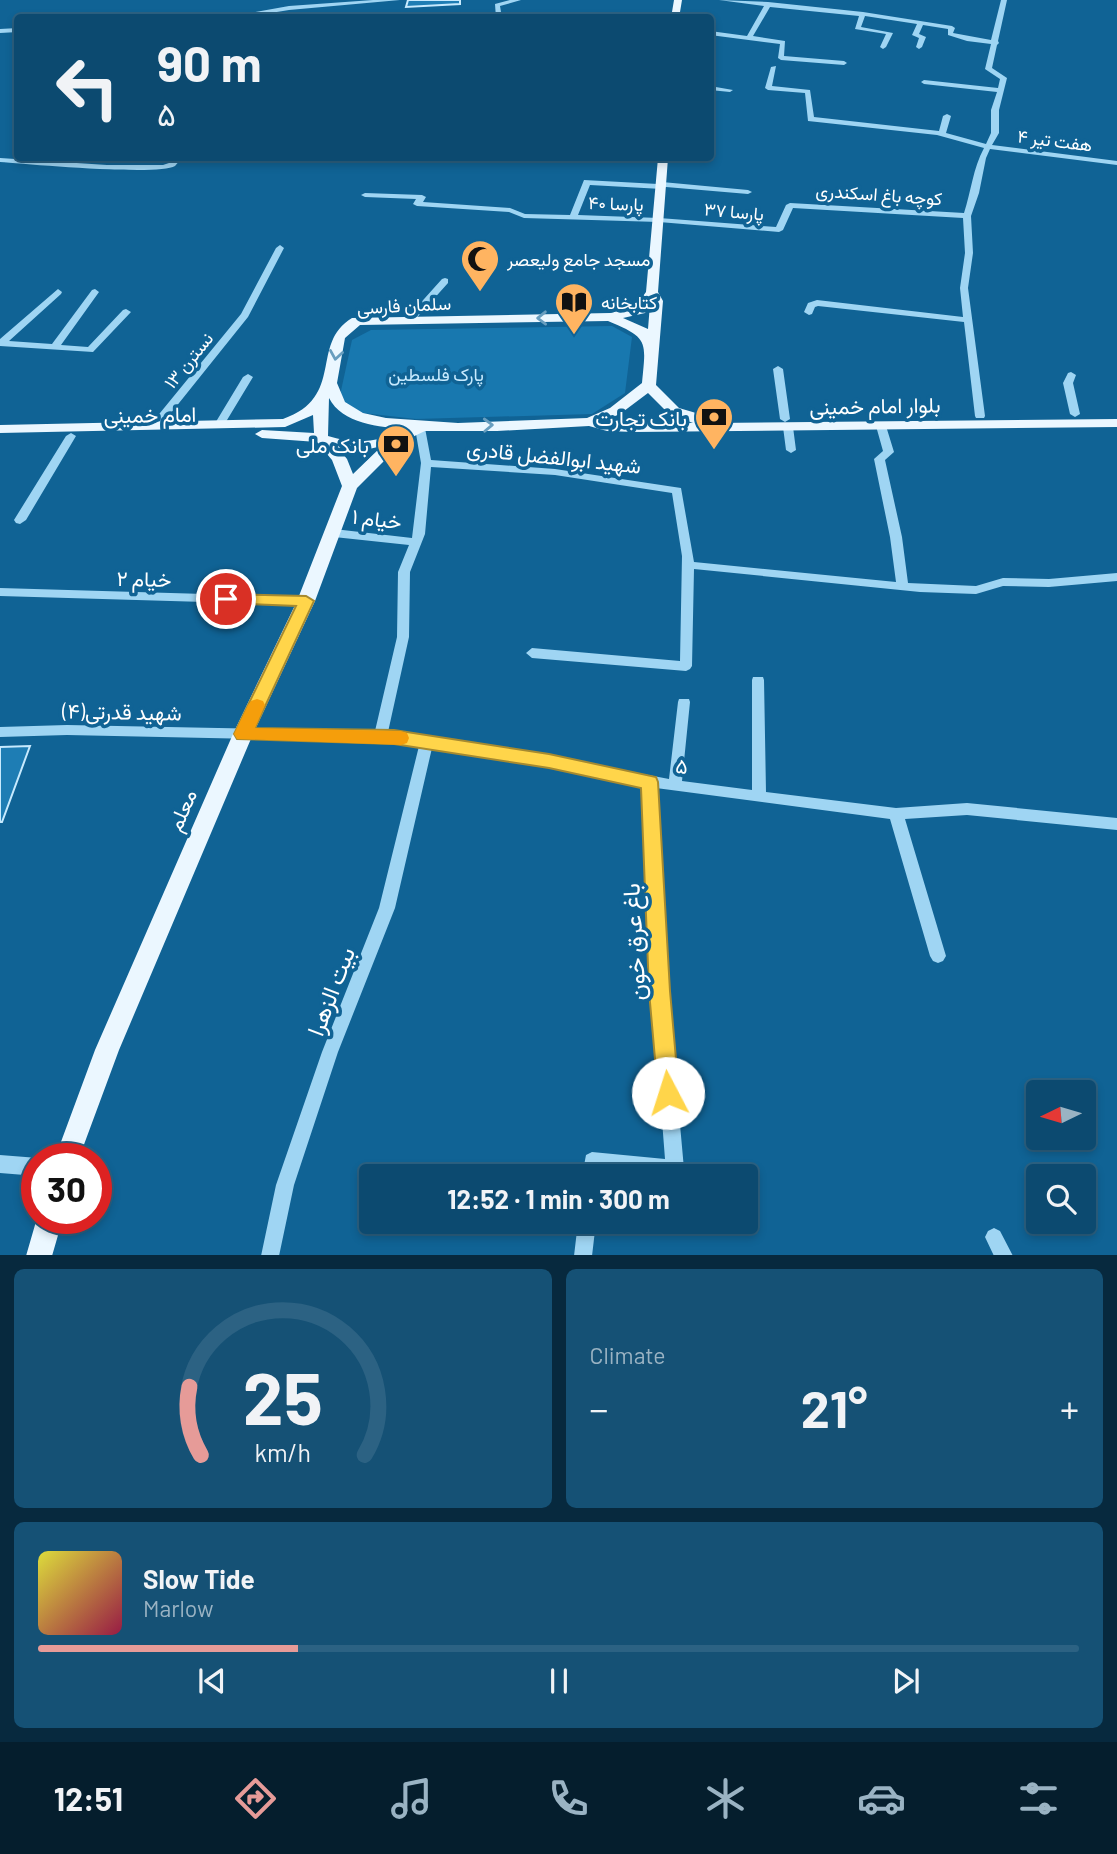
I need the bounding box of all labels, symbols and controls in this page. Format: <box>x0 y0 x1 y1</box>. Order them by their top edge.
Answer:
text: 90 m <box>157 33 262 92</box>
icon: left <box>42 42 133 133</box>
text: ۵ <box>157 94 176 132</box>
street label: هفت تیر ۴ <box>1016 124 1094 156</box>
street label: کوچه باغ اسکندری <box>815 179 943 211</box>
street label: پارسا ۴۰ <box>588 191 644 217</box>
street label: پارسا ۳۷ <box>703 197 765 227</box>
mosque icon: مسجد جامع ولیعصر <box>459 238 501 293</box>
place label: مسجد جامع ولیعصر <box>506 248 650 272</box>
library icon: کتابخانه <box>553 281 595 336</box>
place label: کتابخانه <box>601 291 657 313</box>
street label: سلمان فارسی <box>356 292 452 319</box>
one-way arrow <box>536 310 546 326</box>
street label: نسترن ۱۳ <box>159 327 218 393</box>
one-way arrow <box>329 349 344 361</box>
park label: پارک فلسطین <box>388 363 484 387</box>
street label: بلوار امام خمینی <box>809 391 941 422</box>
bank icon: بانک تجارت <box>693 396 735 451</box>
street label: امام خمینی <box>103 401 197 430</box>
place label: بانک تجارت <box>595 405 687 432</box>
one-way arrow <box>483 418 494 433</box>
bank icon: بانک ملی <box>375 423 417 478</box>
place label: بانک ملی <box>296 432 369 458</box>
street label: شهید ابوالفضل قادری <box>465 434 642 480</box>
street label: خیام ۱ <box>350 503 403 536</box>
street label: خیام ۲ <box>116 565 172 594</box>
pin <box>196 569 256 629</box>
icon: arrive <box>207 580 245 618</box>
street label: شهید قدرتی(۴) <box>61 697 182 727</box>
street label: ۵ <box>674 752 690 778</box>
street label: معلم <box>161 785 204 836</box>
street label: باغ عرق خون <box>615 882 654 1001</box>
street label: بیت الزهرا <box>300 943 362 1040</box>
position arrow <box>631 1056 705 1130</box>
north arrow <box>1026 1080 1096 1150</box>
map controls <box>1026 1080 1096 1234</box>
speed limit sign: 30 <box>21 1143 112 1234</box>
button: search <box>1026 1164 1096 1234</box>
text: 12:52 · 1 min · 300 m <box>447 1183 670 1214</box>
text: Climate <box>590 1341 666 1369</box>
text: 25 <box>243 1352 323 1440</box>
text: 21° <box>801 1376 868 1438</box>
text: − <box>590 1385 609 1431</box>
text: + <box>1060 1385 1079 1431</box>
text: km/h <box>254 1436 311 1466</box>
text: Slow Tide <box>143 1563 255 1594</box>
text: Marlow <box>143 1594 214 1622</box>
icon: previous <box>193 1662 231 1700</box>
icon: pause <box>540 1662 578 1700</box>
icon: next <box>887 1662 925 1700</box>
icon: directions <box>231 1774 280 1823</box>
icon: music <box>387 1774 436 1823</box>
icon: phone <box>544 1774 593 1823</box>
icon: climate <box>701 1774 750 1823</box>
icon: car <box>857 1774 906 1823</box>
icon: filters <box>1014 1774 1063 1823</box>
text: 12:51 <box>54 1779 123 1817</box>

